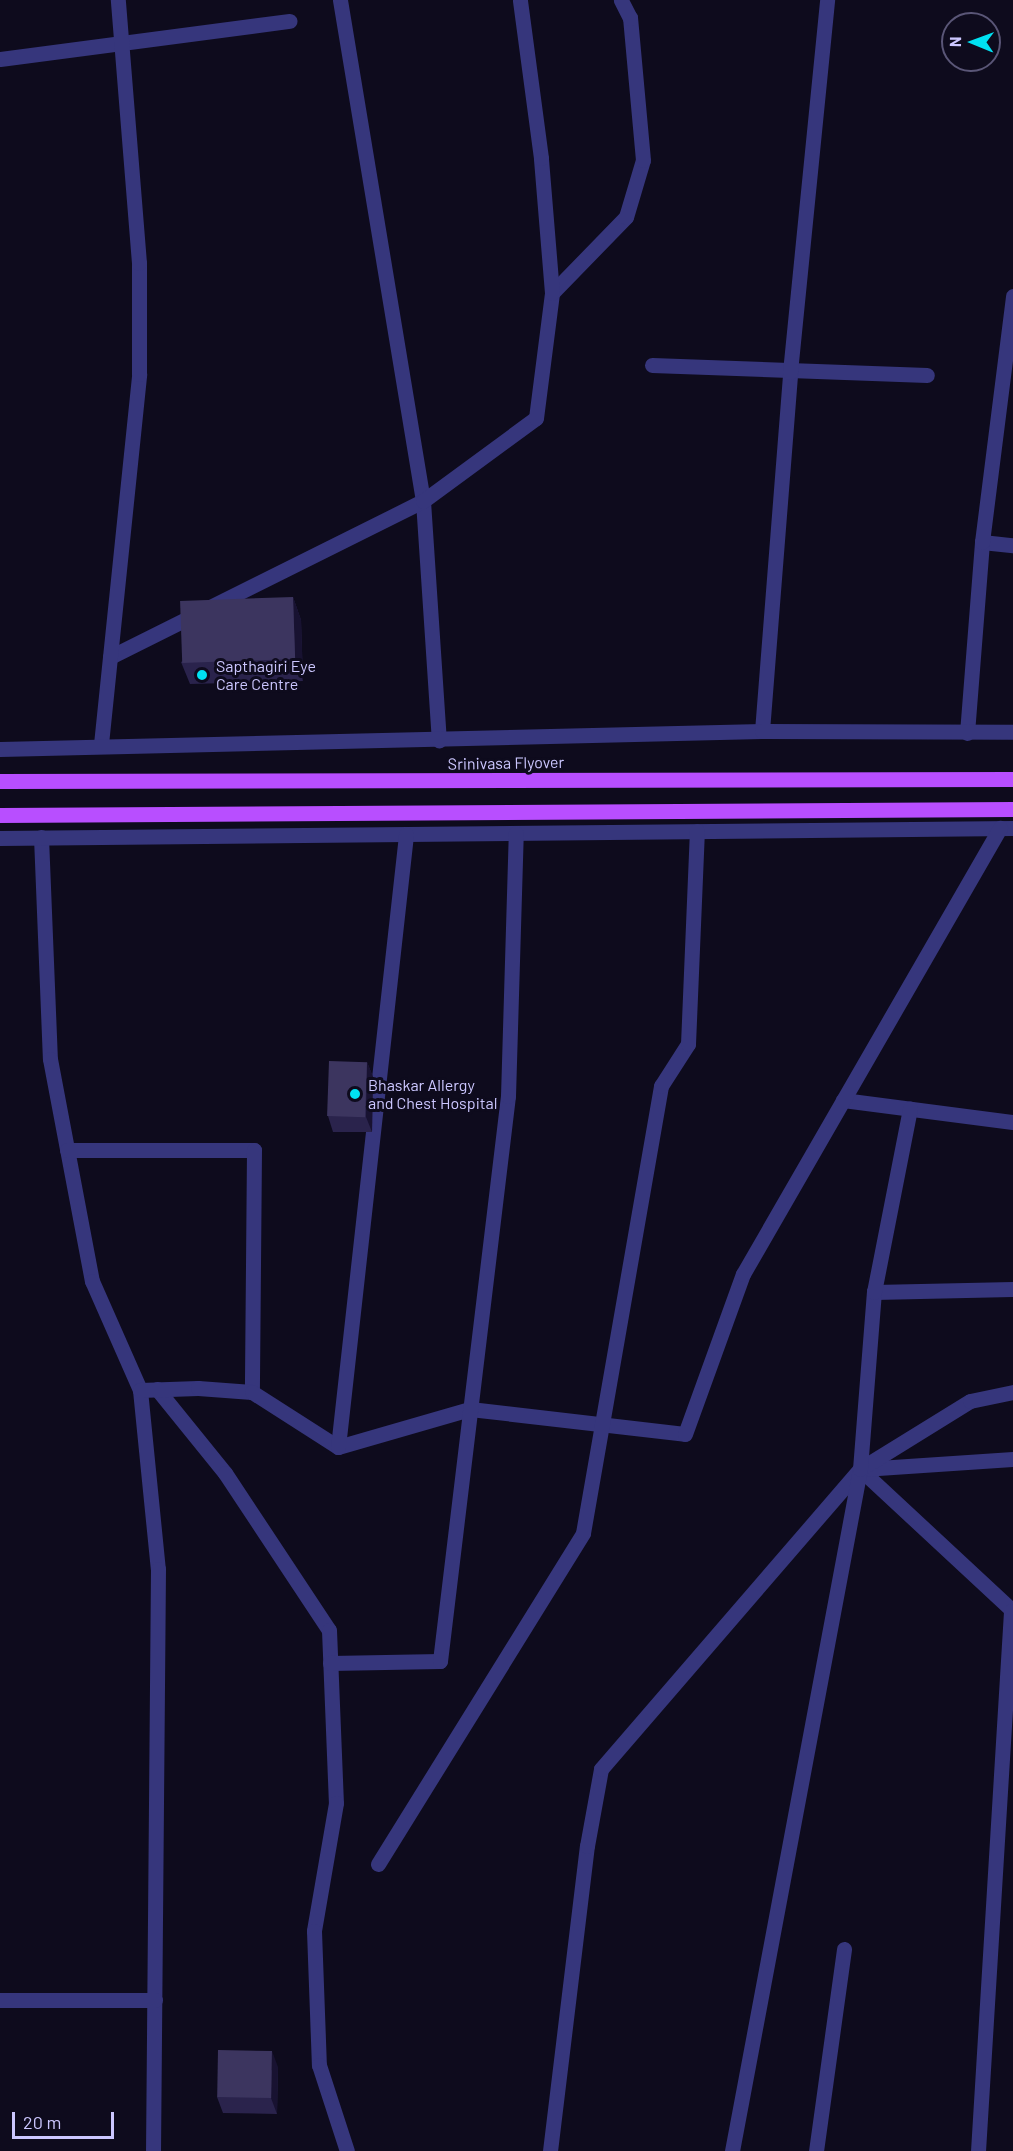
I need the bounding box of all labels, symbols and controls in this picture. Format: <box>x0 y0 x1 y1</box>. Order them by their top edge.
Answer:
north arrow <box>941 12 1001 72</box>
text: N <box>945 36 964 47</box>
place label: Sapthagiri Eye Care Centre <box>216 656 316 694</box>
marker: Sapthagiri Eye Care Centre <box>193 666 211 684</box>
street label: Srinivasa Flyover <box>448 752 564 774</box>
place label: Bhaskar Allergy and Chest Hospital <box>368 1075 497 1113</box>
marker: Bhaskar Allergy and Chest Hospital <box>346 1085 364 1103</box>
scale bar <box>15 2100 117 2138</box>
text: 20 m <box>23 2111 61 2133</box>

